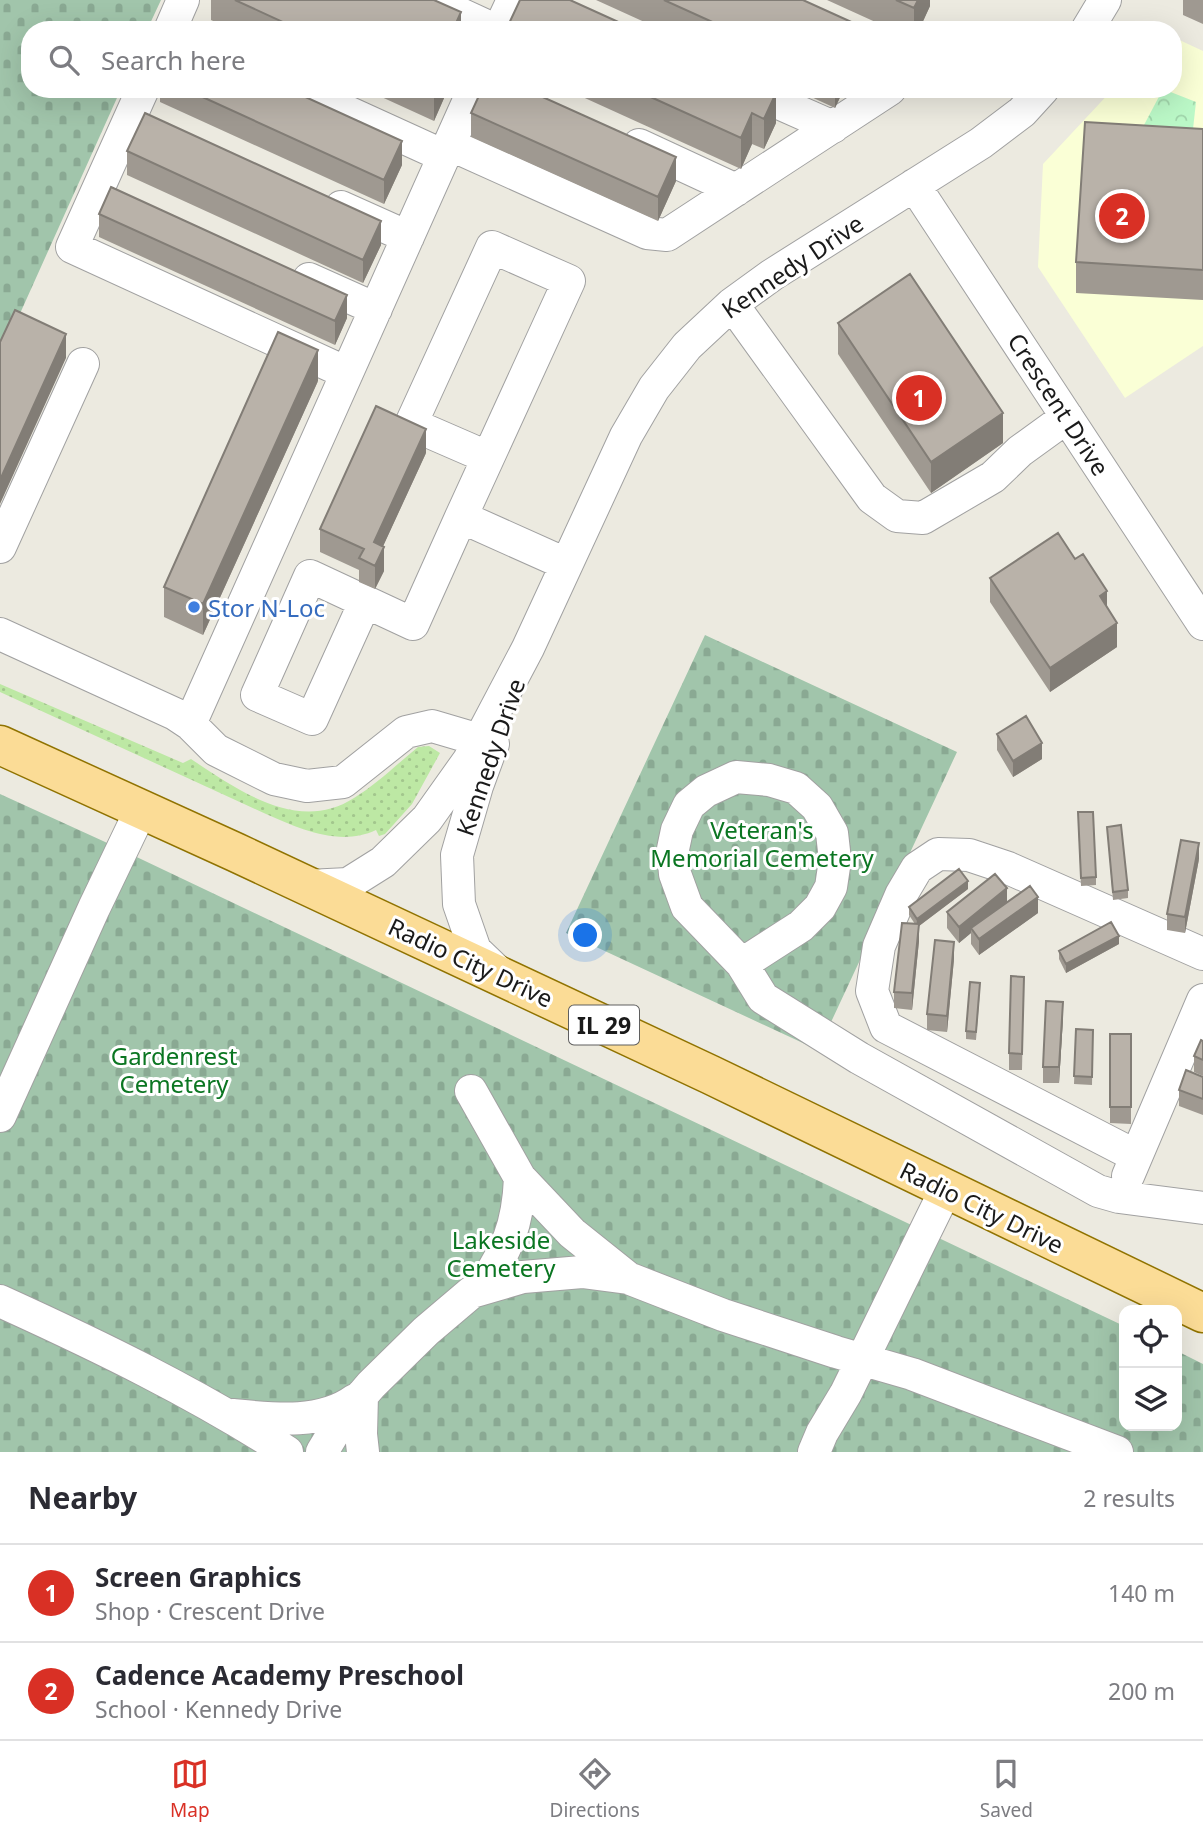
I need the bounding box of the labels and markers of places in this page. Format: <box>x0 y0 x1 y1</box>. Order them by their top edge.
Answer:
pin: 2 <box>1099 190 1145 242</box>
pin: 1 <box>896 372 942 424</box>
place label: Stor N-Loc <box>208 591 325 624</box>
marker: Stor N-Loc <box>186 599 202 615</box>

